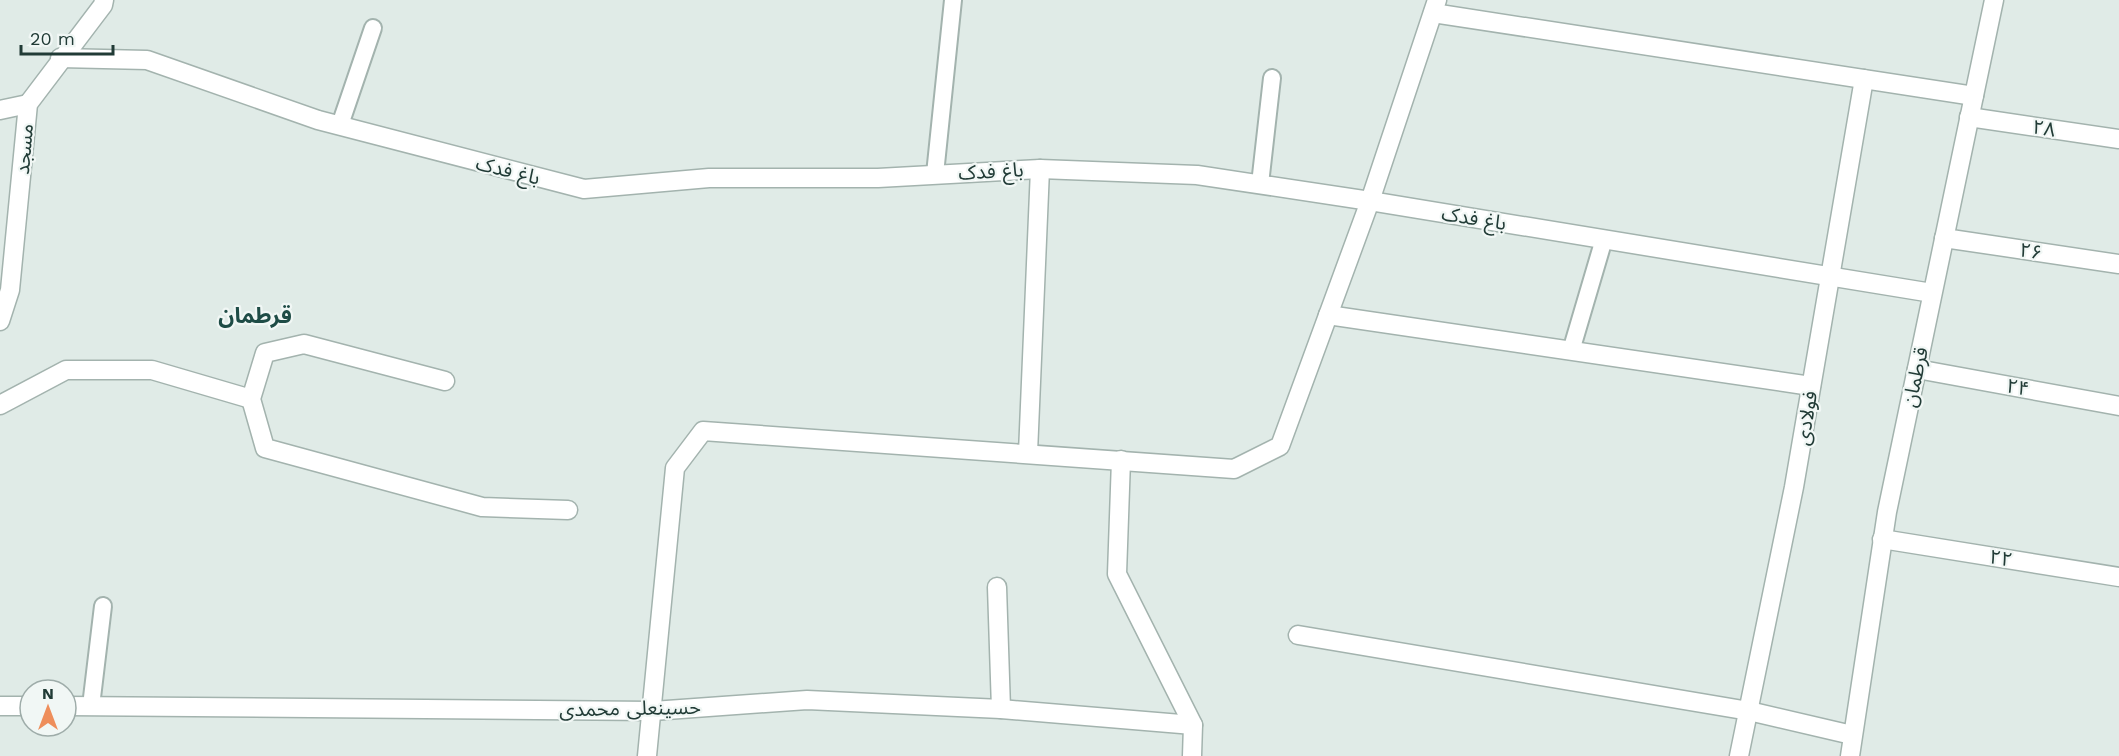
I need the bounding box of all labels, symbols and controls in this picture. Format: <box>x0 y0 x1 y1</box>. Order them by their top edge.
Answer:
scale bar <box>21 18 112 56</box>
text: 20 m <box>30 28 75 49</box>
street label: ۲۸ <box>2031 115 2058 142</box>
street label: مسجد <box>10 123 38 175</box>
street label: باغ فدک <box>473 150 543 192</box>
street label: باغ فدک <box>958 157 1024 188</box>
street label: باغ فدک <box>1439 201 1508 238</box>
street label: ۲۶ <box>2018 238 2044 264</box>
district label: قرطمان <box>218 303 292 328</box>
street label: قرطمان <box>1897 345 1933 409</box>
street label: ۲۴ <box>2005 373 2031 401</box>
street label: فولادی <box>1790 389 1822 447</box>
street label: ۲۲ <box>1988 544 2014 572</box>
north arrow <box>18 678 78 738</box>
text: N <box>42 684 54 703</box>
street label: حسینعلی محمدی <box>559 695 701 721</box>

